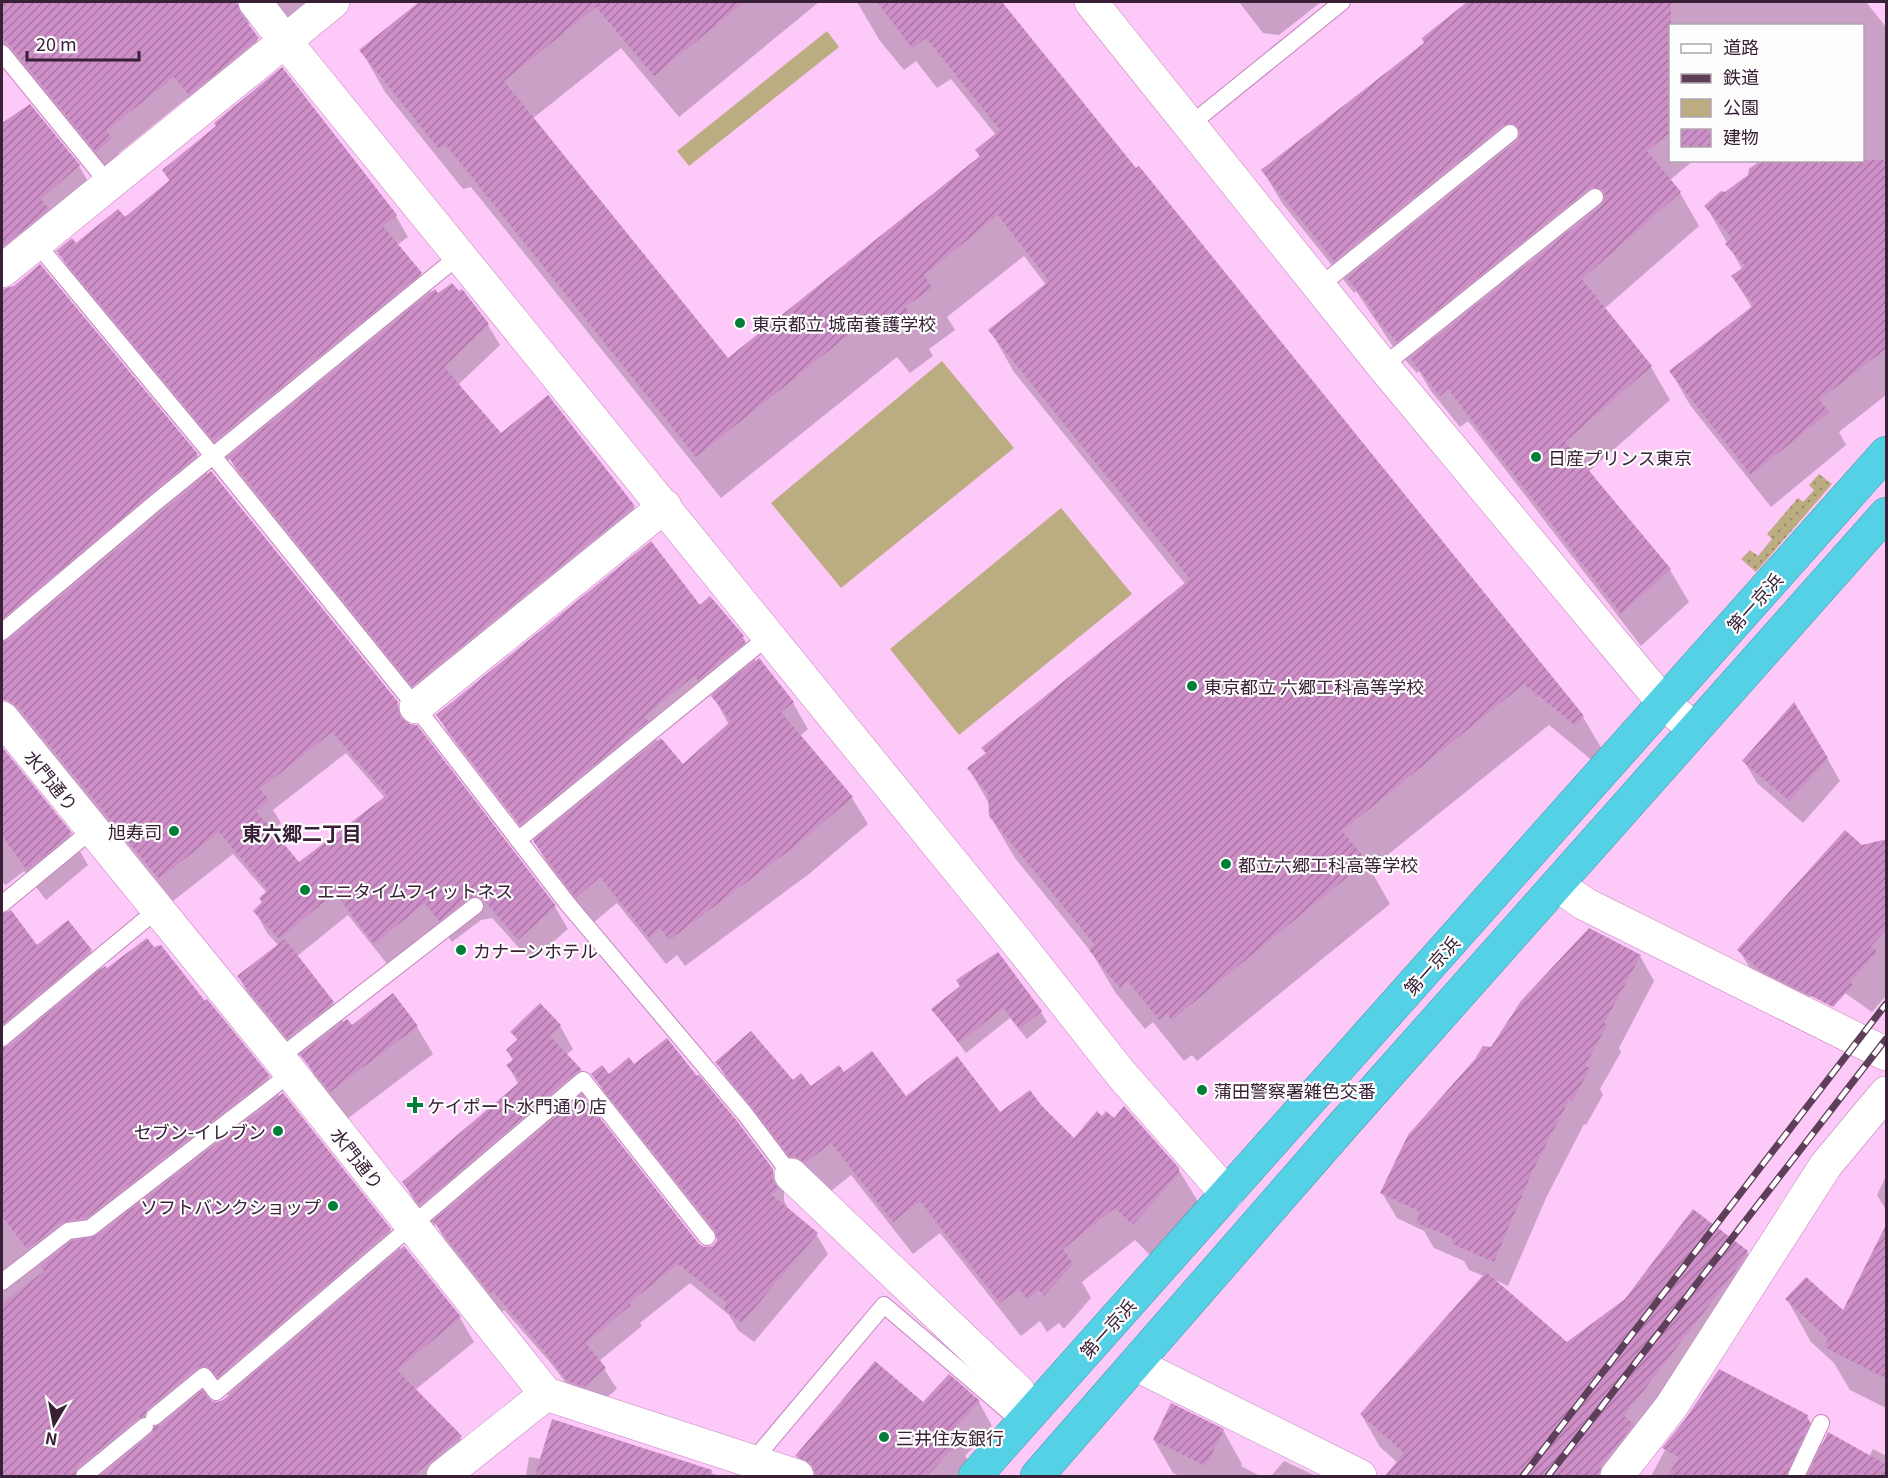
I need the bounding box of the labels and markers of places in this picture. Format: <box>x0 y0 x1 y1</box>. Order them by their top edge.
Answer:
place label: 東京都立 城南養護学校 <box>752 310 936 336</box>
marker: 東京都立 城南養護学校 <box>733 316 747 330</box>
place label: 日産プリンス東京 <box>1548 444 1692 470</box>
marker: 日産プリンス東京 <box>1529 450 1543 464</box>
place label: 東京都立 六郷工科高等学校 <box>1204 673 1424 699</box>
marker: 東京都立 六郷工科高等学校 <box>1185 679 1199 693</box>
place label: 旭寿司 <box>108 818 162 844</box>
marker: 旭寿司 <box>167 824 181 838</box>
place label: 都立六郷工科高等学校 <box>1238 851 1418 877</box>
marker: 都立六郷工科高等学校 <box>1219 857 1233 871</box>
place label: エニタイムフィットネス <box>317 877 513 903</box>
marker: エニタイムフィットネス <box>298 883 312 897</box>
place label: カナーンホテル <box>473 937 598 963</box>
marker: カナーンホテル <box>454 943 468 957</box>
place label: 蒲田警察署雑色交番 <box>1214 1077 1376 1103</box>
marker: 蒲田警察署雑色交番 <box>1195 1083 1209 1097</box>
place label: ケイポート水門通り店 <box>427 1092 607 1118</box>
marker: ケイポート水門通り店 <box>408 1098 422 1112</box>
place label: セブン-イレブン <box>134 1118 266 1144</box>
marker: セブン-イレブン <box>271 1124 285 1138</box>
place label: ソフトバンクショップ <box>140 1193 321 1219</box>
marker: ソフトバンクショップ <box>326 1199 340 1213</box>
place label: 三井住友銀行 <box>896 1424 1004 1450</box>
marker: 三井住友銀行 <box>877 1430 891 1444</box>

